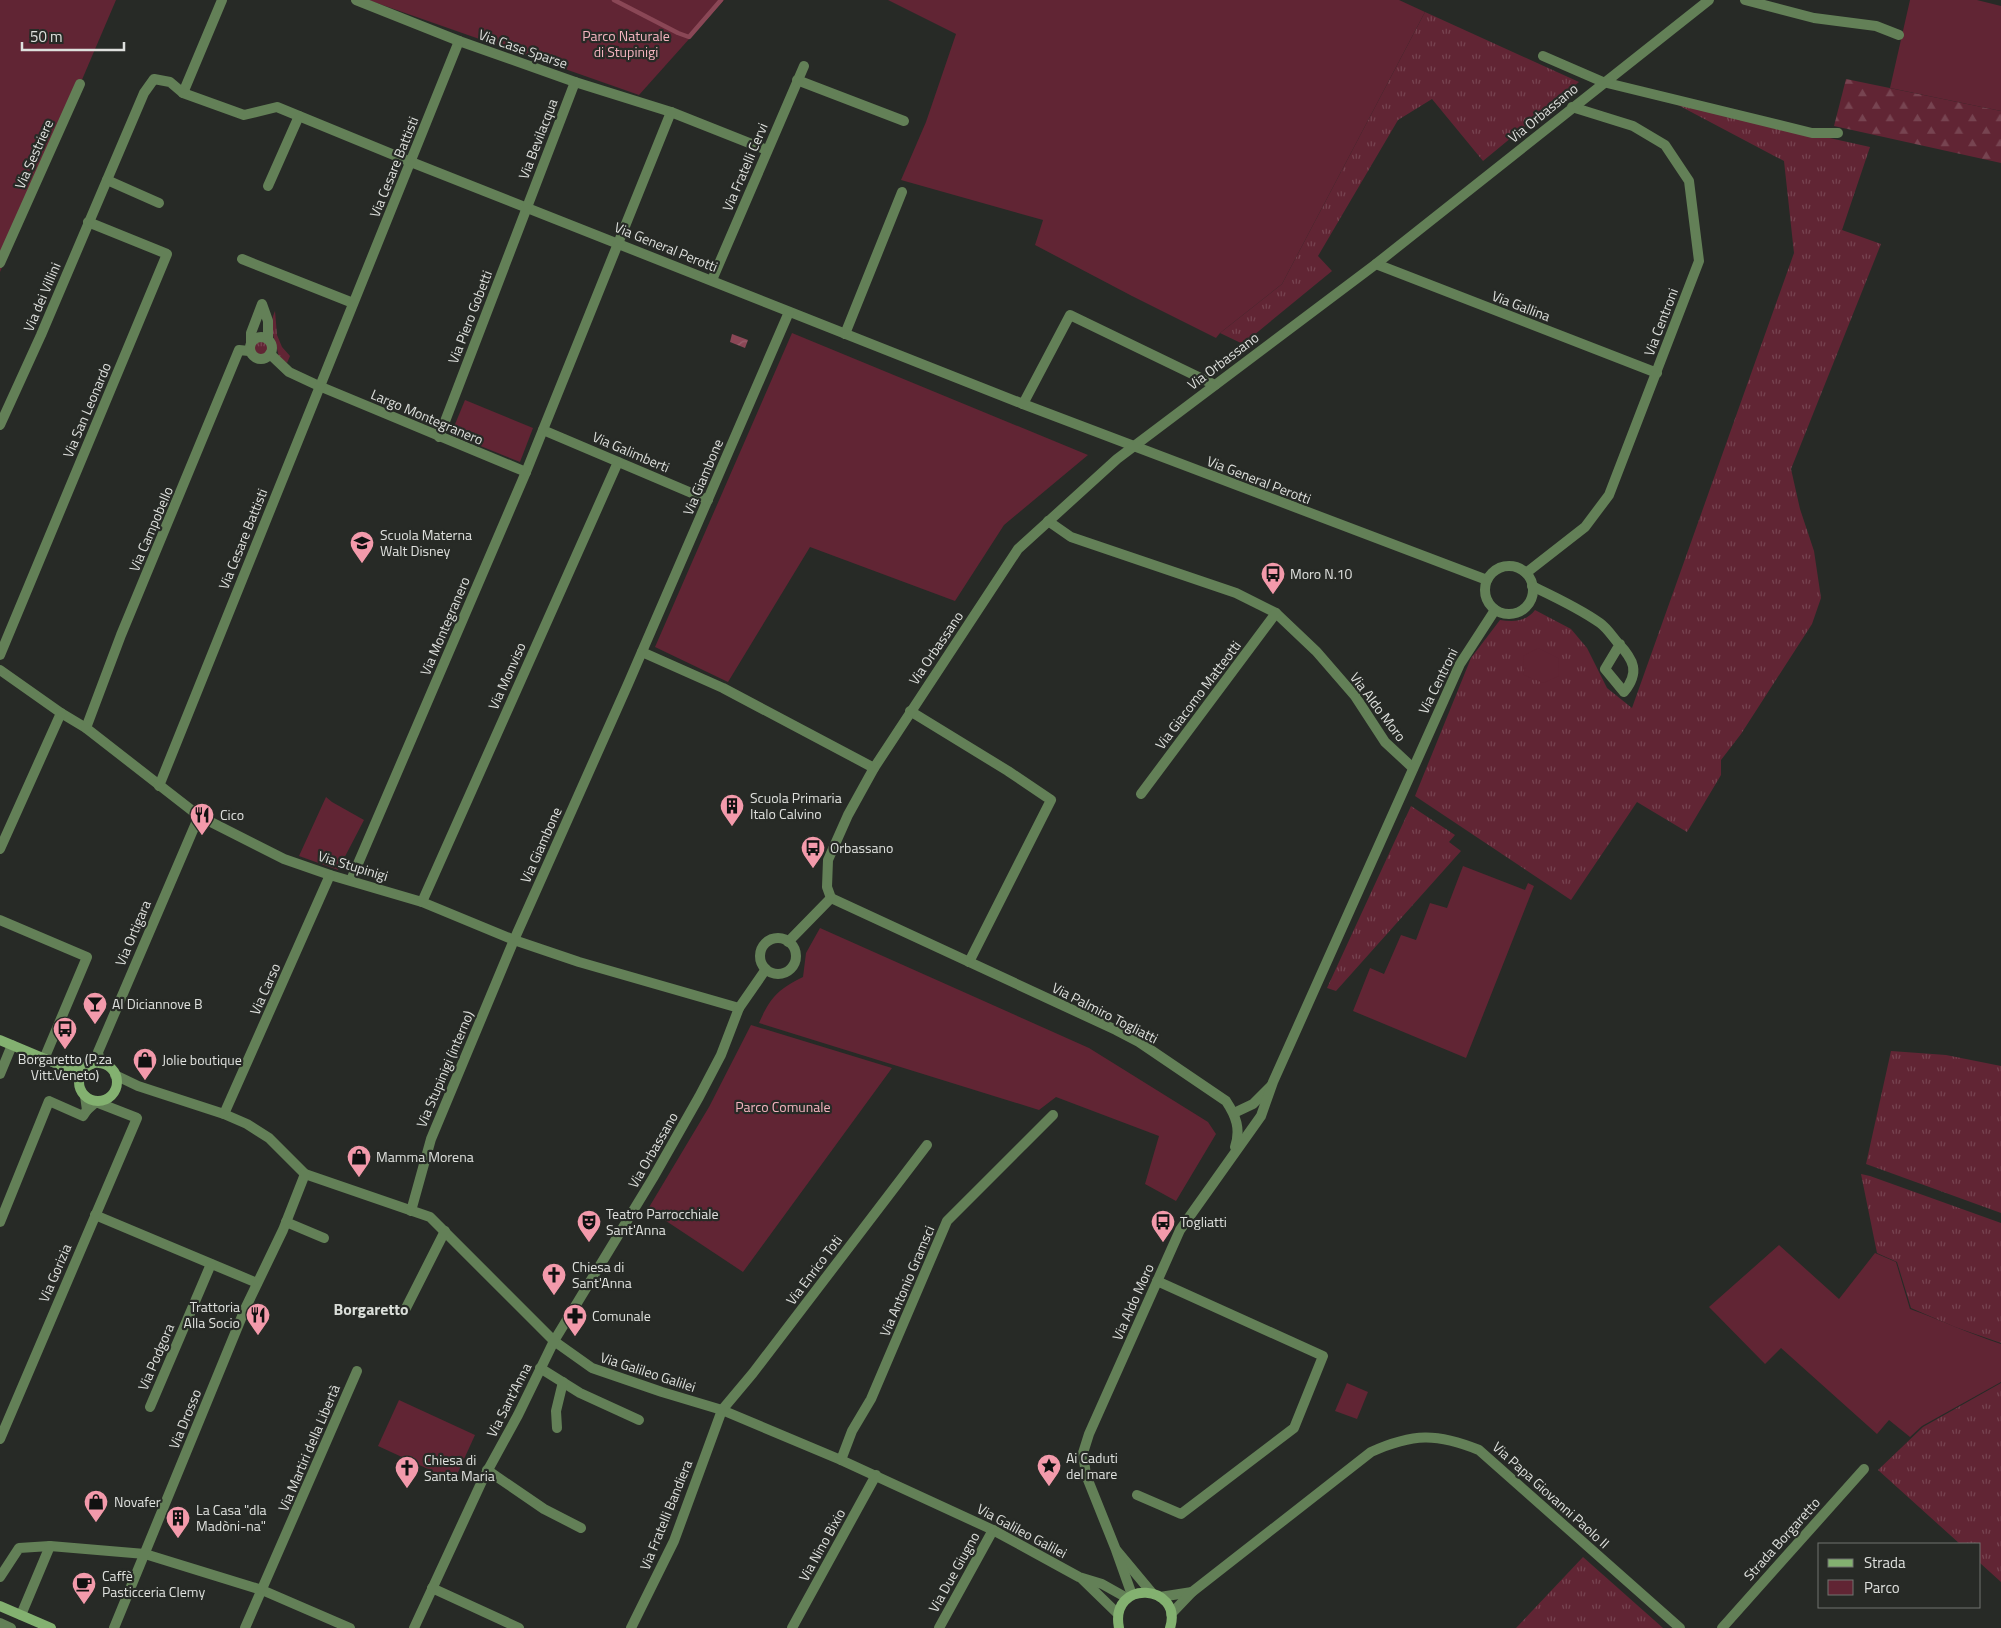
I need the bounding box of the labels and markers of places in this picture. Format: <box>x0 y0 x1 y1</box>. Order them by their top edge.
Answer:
place label: Scuola Materna Walt Disney <box>380 524 472 561</box>
school or university icon: Scuola Materna Walt Disney <box>349 530 375 564</box>
bus stop icon: Moro N.10 <box>1260 561 1286 595</box>
place label: Moro N.10 <box>1290 563 1353 584</box>
place label: Scuola Primaria Italo Calvino <box>750 787 842 824</box>
building icon: Scuola Primaria Italo Calvino <box>719 793 745 827</box>
restaurant icon: Cico <box>189 802 215 836</box>
place label: Cico <box>220 804 244 825</box>
bus stop icon: Orbassano <box>800 835 826 869</box>
place label: Orbassano <box>830 837 893 858</box>
bar icon: Al Diciannove B <box>82 991 108 1025</box>
place label: Al Diciannove B <box>112 993 203 1014</box>
bus stop icon: Borgaretto (P.za Vitt.Veneto) <box>52 1016 78 1050</box>
shop icon: Jolie boutique <box>132 1047 158 1081</box>
place label: Borgaretto (P.za Vitt.Veneto) <box>18 1048 112 1085</box>
place label: Jolie boutique <box>162 1049 242 1070</box>
shop icon: Mamma Morena <box>346 1144 372 1178</box>
place label: Mamma Morena <box>376 1146 474 1167</box>
place label: Teatro Parrocchiale Sant'Anna <box>606 1203 718 1240</box>
theatre icon: Teatro Parrocchiale Sant'Anna <box>576 1209 602 1243</box>
bus stop icon: Togliatti <box>1150 1209 1176 1243</box>
place label: Togliatti <box>1180 1211 1227 1232</box>
place label: Chiesa di Sant'Anna <box>572 1256 632 1293</box>
church icon: Chiesa di Sant'Anna <box>541 1262 567 1296</box>
place label: Trattoria Alla Socio <box>184 1296 240 1333</box>
restaurant icon: Trattoria Alla Socio <box>245 1302 271 1336</box>
pharmacy icon: Comunale <box>562 1303 588 1337</box>
place label: Comunale <box>592 1305 651 1326</box>
place label: Ai Caduti del mare <box>1066 1447 1118 1484</box>
place label: Chiesa di Santa Maria <box>424 1449 495 1486</box>
place icon: Ai Caduti del mare <box>1036 1453 1062 1487</box>
church icon: Chiesa di Santa Maria <box>394 1455 420 1489</box>
shop icon: Novafer <box>83 1489 109 1523</box>
place label: Novafer <box>114 1491 161 1512</box>
place label: La Casa "dla Madòni-na" <box>196 1499 267 1536</box>
building icon: La Casa "dla Madòni-na" <box>165 1505 191 1539</box>
place label: Caffè Pasticceria Clemy <box>102 1565 205 1602</box>
cafe icon: Caffè Pasticceria Clemy <box>71 1571 97 1605</box>

